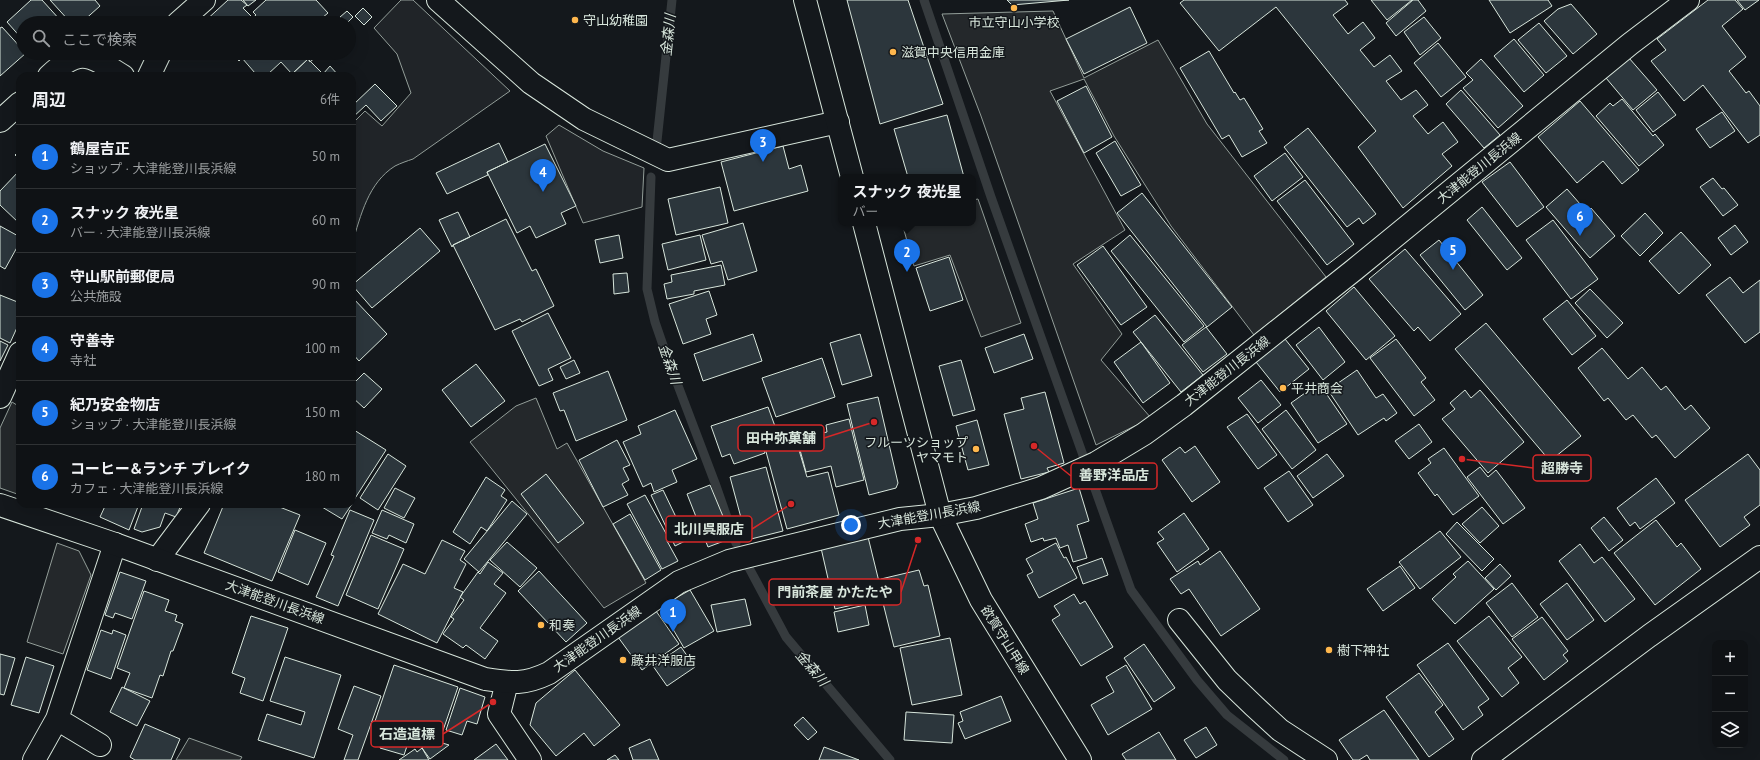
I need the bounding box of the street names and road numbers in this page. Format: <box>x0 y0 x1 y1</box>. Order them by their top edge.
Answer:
street label: 大津能登川長浜線 <box>1433 129 1525 207</box>
street label: 大津能登川長浜線 <box>1181 332 1273 410</box>
street label: 大津能登川長浜線 <box>876 498 982 532</box>
street label: 大津能登川長浜線 <box>223 576 327 628</box>
street label: 大津能登川長浜線 <box>550 602 644 676</box>
street label: 欲賀守山甲線 <box>977 602 1033 678</box>

